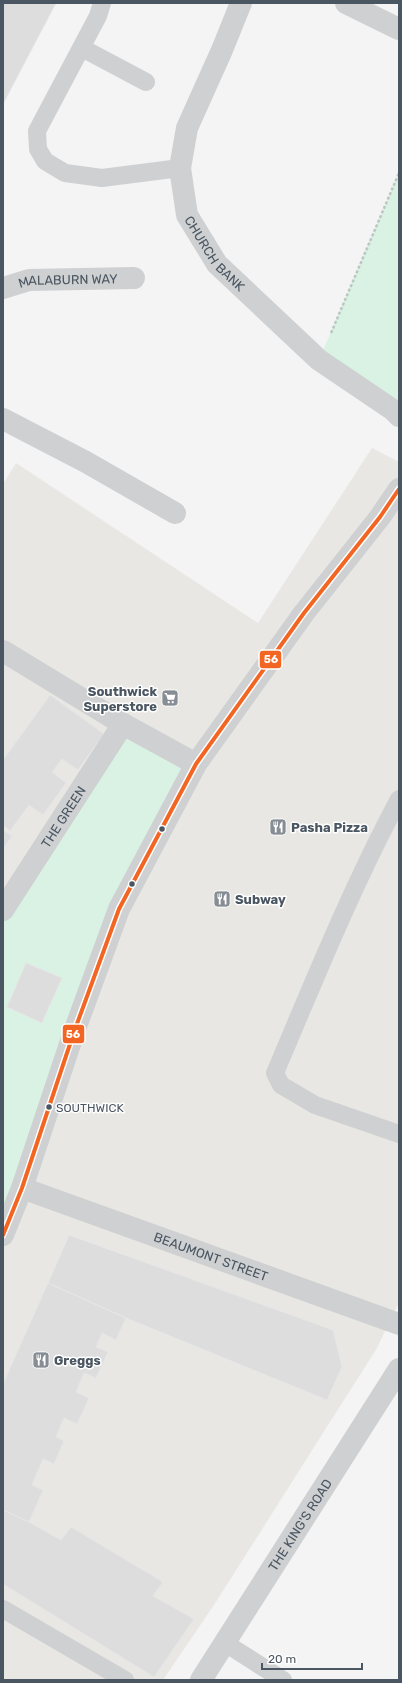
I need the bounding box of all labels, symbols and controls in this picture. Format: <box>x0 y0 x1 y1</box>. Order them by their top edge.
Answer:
street label: CHURCH BANK <box>181 213 248 294</box>
street label: MALABURN WAY <box>16 271 118 291</box>
line badge: 56 <box>259 650 282 669</box>
text: 56 <box>264 653 278 666</box>
place label: Southwick Superstore <box>83 684 157 714</box>
supermarket icon: Southwick Superstore <box>160 688 180 708</box>
street label: THE GREEN <box>38 783 89 851</box>
restaurant icon: Pasha Pizza <box>268 817 288 837</box>
place label: Pasha Pizza <box>291 820 368 835</box>
unlabelled marker <box>157 824 167 834</box>
unlabelled marker <box>127 879 137 889</box>
restaurant icon: Subway <box>212 889 232 909</box>
place label: Subway <box>235 892 286 907</box>
line badge: 56 <box>62 1024 85 1044</box>
text: 56 <box>66 1028 80 1041</box>
place label: SOUTHWICK <box>56 1101 124 1115</box>
marker: SOUTHWICK <box>44 1102 54 1112</box>
street label: BEAUMONT STREET <box>152 1229 270 1284</box>
restaurant icon: Greggs <box>31 1350 51 1370</box>
place label: Greggs <box>54 1353 101 1368</box>
street label: THE KING'S ROAD <box>265 1476 335 1574</box>
scale bar <box>262 1645 362 1671</box>
text: 20 m <box>268 1652 296 1666</box>

